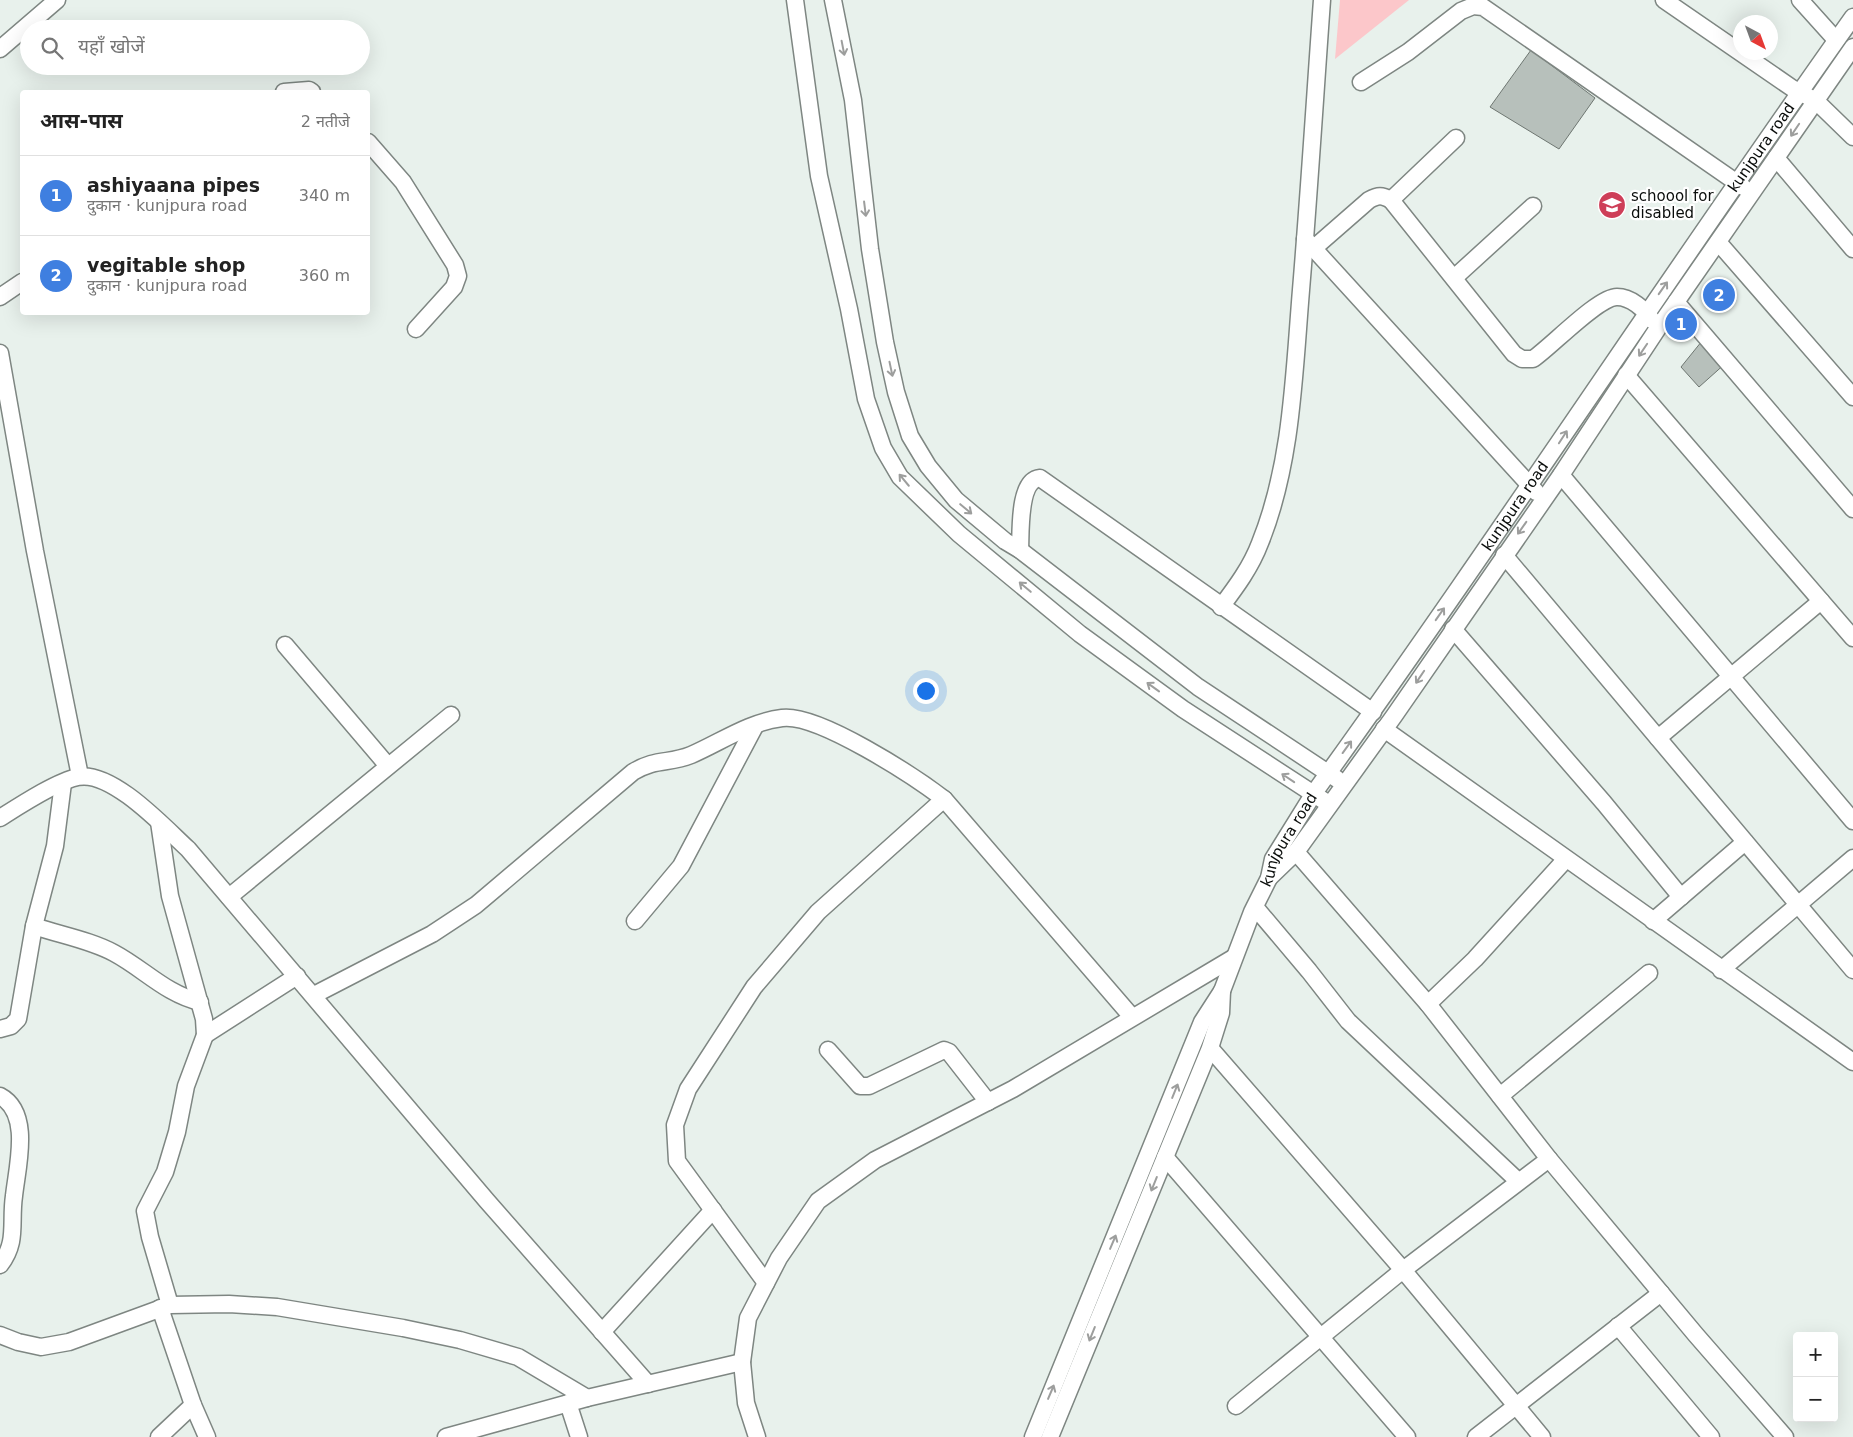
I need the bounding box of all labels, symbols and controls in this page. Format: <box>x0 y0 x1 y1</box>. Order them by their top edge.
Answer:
north arrow <box>1733 15 1778 60</box>
search box <box>20 20 370 75</box>
icon: search <box>38 34 66 62</box>
text: यहाँ खोजें <box>78 35 145 57</box>
one-way arrow <box>839 39 848 55</box>
street label: kunjpura road <box>1724 99 1799 195</box>
text: आस-पास <box>40 109 123 133</box>
text: 2 नतीजे <box>301 112 350 131</box>
one-way arrow <box>1790 123 1800 137</box>
text: ashiyaana pipes <box>87 174 260 196</box>
text: 1 <box>50 186 62 205</box>
text: 340 m <box>299 186 350 205</box>
place label: schoool for disabled <box>1631 187 1714 222</box>
school or university icon: schoool for disabled <box>1597 190 1627 220</box>
text: दुकान · kunjpura road <box>87 196 247 215</box>
one-way arrow <box>860 200 870 216</box>
text: vegitable shop <box>87 254 245 276</box>
text: 2 <box>50 266 62 285</box>
text: 360 m <box>299 266 350 285</box>
text: दुकान · kunjpura road <box>87 276 247 295</box>
pin: 2 <box>1703 276 1735 314</box>
one-way arrow <box>1658 281 1668 295</box>
pin: 1 <box>1665 305 1697 343</box>
one-way arrow <box>1638 343 1648 357</box>
one-way arrow <box>887 360 896 376</box>
one-way arrow <box>1558 431 1568 445</box>
street label: kunjpura road <box>1478 458 1552 554</box>
one-way arrow <box>898 474 909 487</box>
one-way arrow <box>960 503 973 514</box>
one-way arrow <box>1517 521 1527 535</box>
one-way arrow <box>1019 582 1032 593</box>
one-way arrow <box>1435 607 1446 621</box>
one-way arrow <box>1415 670 1425 684</box>
your location <box>913 678 939 704</box>
one-way arrow <box>1146 682 1160 692</box>
one-way arrow <box>1342 740 1352 754</box>
one-way arrow <box>1281 773 1295 784</box>
street label: kunjpura road <box>1257 789 1321 890</box>
one-way arrow <box>1170 1084 1180 1099</box>
one-way arrow <box>1149 1176 1158 1191</box>
one-way arrow <box>1109 1235 1118 1250</box>
one-way arrow <box>1087 1326 1096 1341</box>
map controls <box>1793 1332 1838 1422</box>
button: + <box>1793 1332 1838 1377</box>
button: − <box>1793 1377 1838 1422</box>
one-way arrow <box>1046 1385 1056 1400</box>

